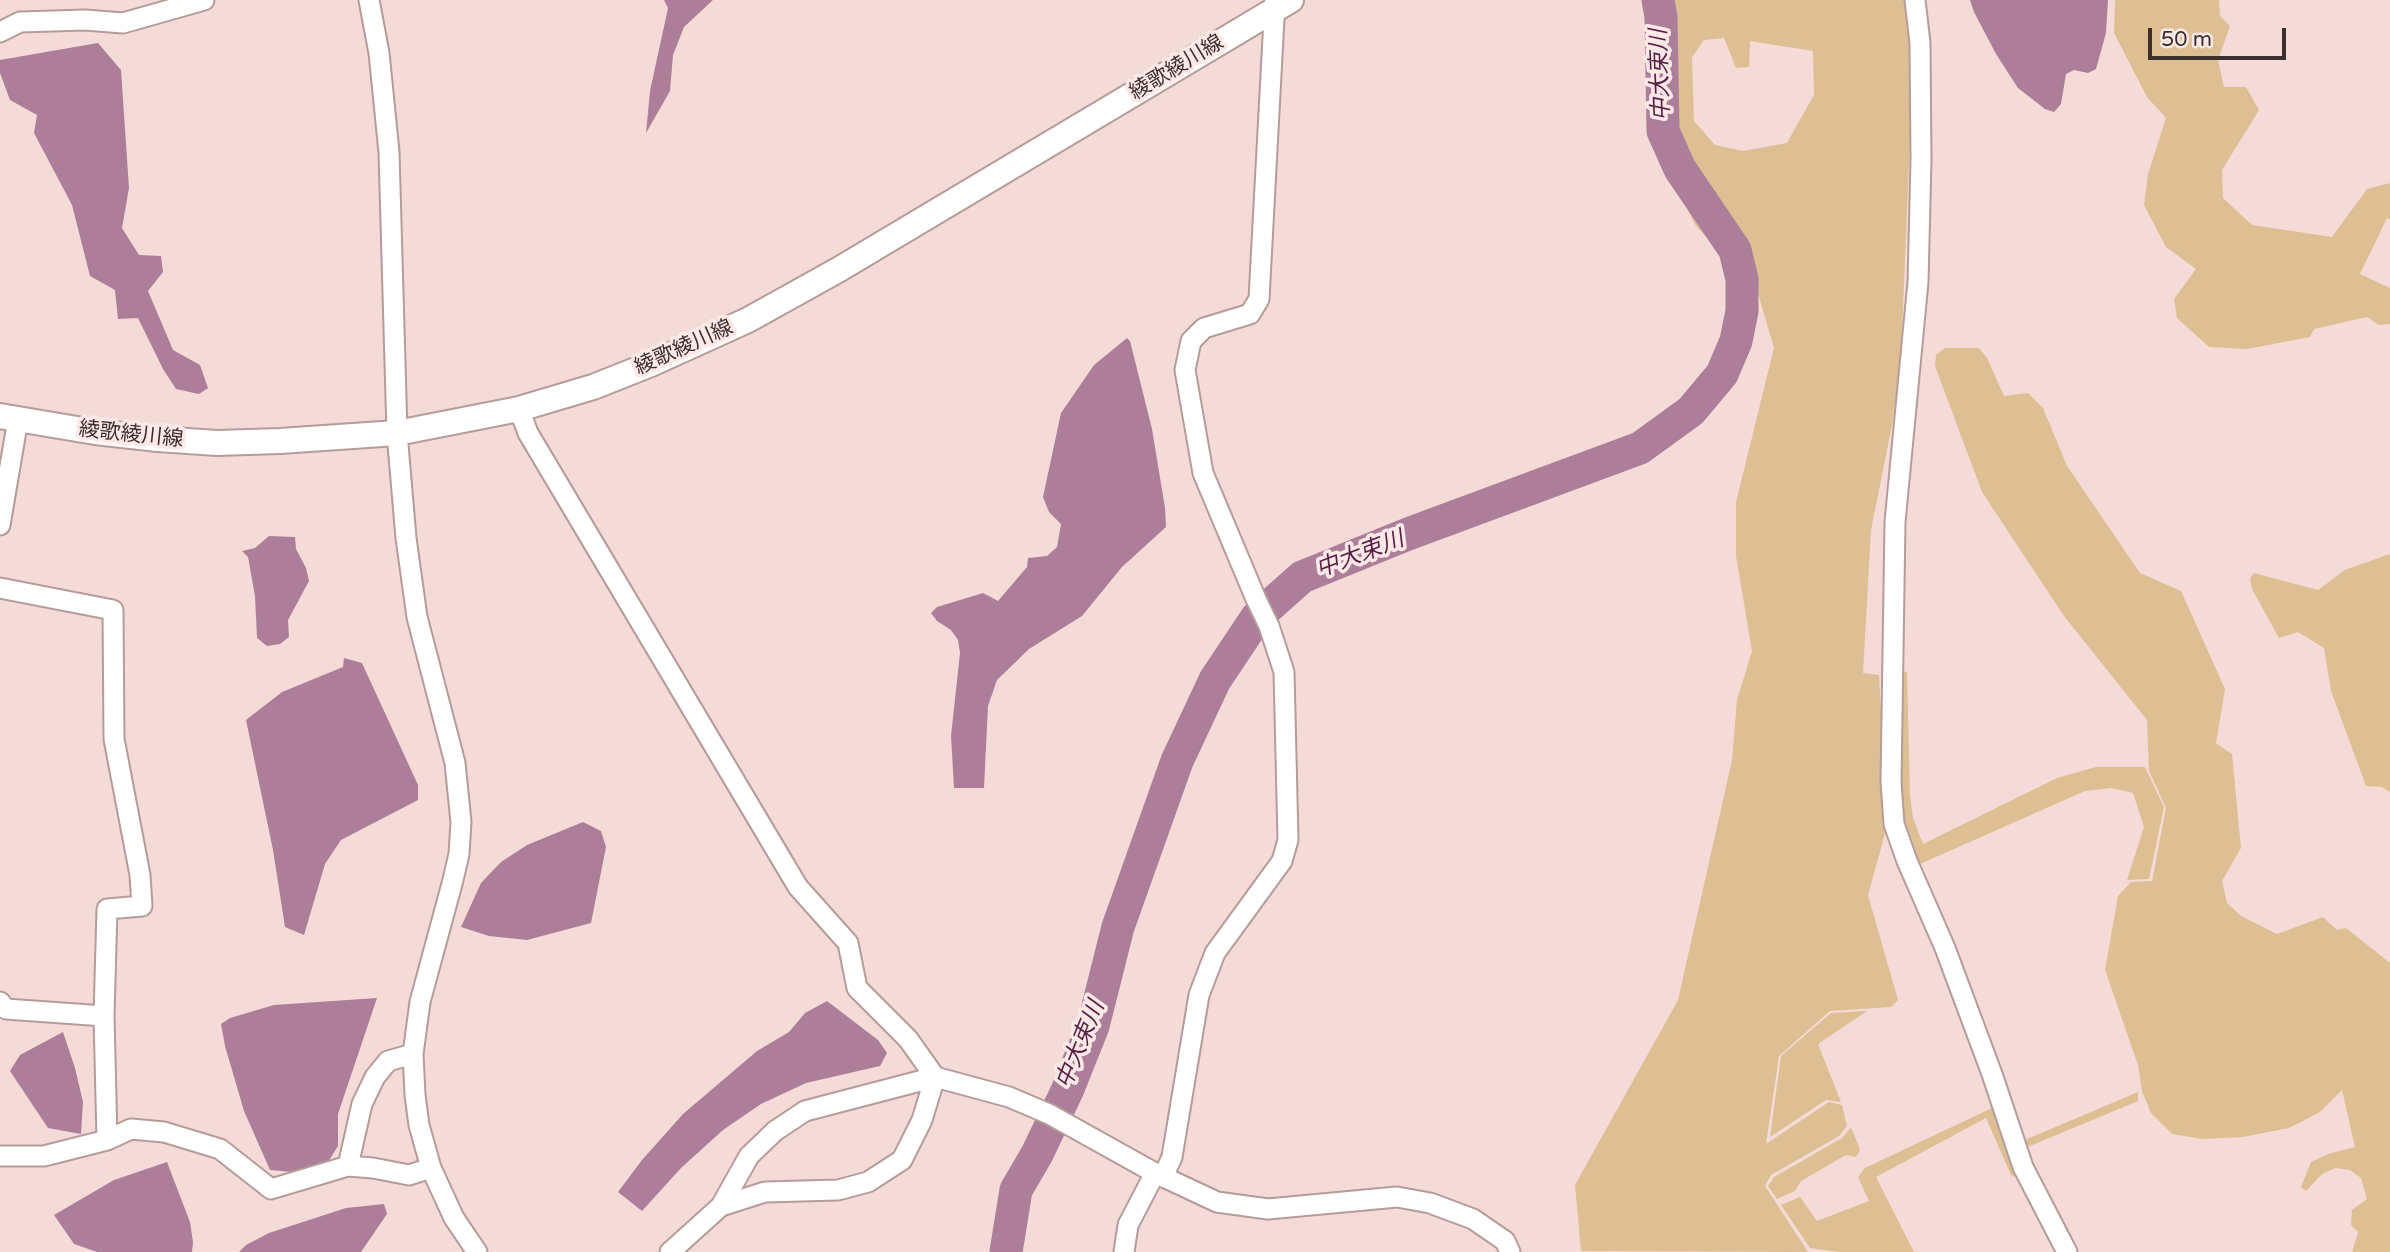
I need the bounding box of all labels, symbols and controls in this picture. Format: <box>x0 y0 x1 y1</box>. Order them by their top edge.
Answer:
scale bar <box>2152 14 2290 58</box>
text: 50 m <box>2161 27 2212 52</box>
water label: 中大束川 <box>1646 29 1676 121</box>
street label: 綾歌綾川線 <box>1126 30 1228 106</box>
street label: 綾歌綾川線 <box>631 315 737 381</box>
street label: 綾歌綾川線 <box>77 417 185 453</box>
water label: 中大束川 <box>1312 526 1408 584</box>
water label: 中大束川 <box>1051 997 1111 1093</box>

